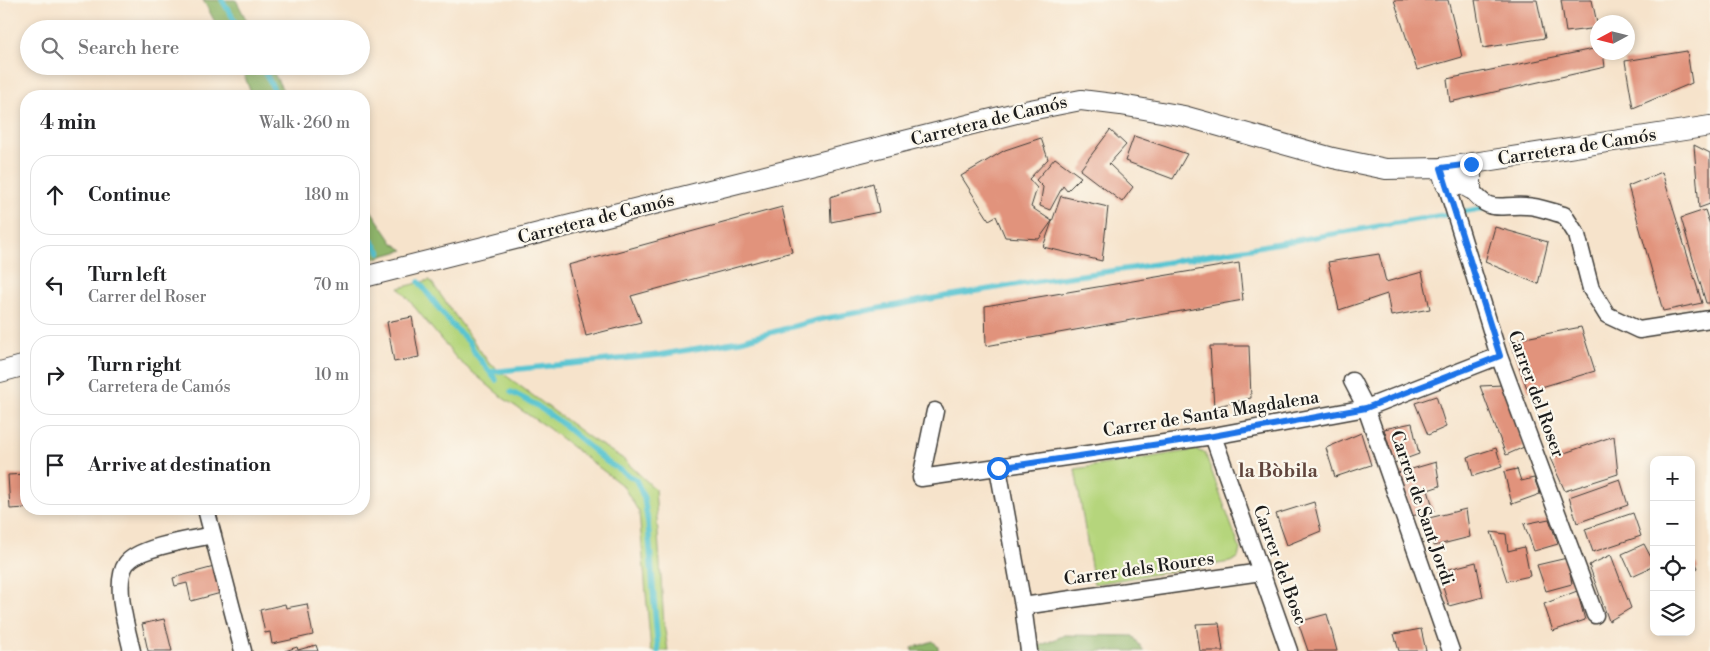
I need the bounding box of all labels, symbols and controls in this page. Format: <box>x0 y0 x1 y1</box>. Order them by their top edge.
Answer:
north arrow <box>1590 15 1635 60</box>
search box <box>20 20 370 75</box>
icon: search <box>38 34 66 62</box>
text: Search here <box>78 36 179 60</box>
street label: Carretera de Camós <box>908 90 1070 152</box>
text: 4 min <box>40 110 96 136</box>
text: Walk · 260 m <box>259 113 350 133</box>
street label: Carretera de Camós <box>1496 123 1658 171</box>
route end <box>1460 153 1483 176</box>
icon: ahead <box>41 181 69 209</box>
text: Continue <box>88 183 171 207</box>
text: 180 m <box>305 185 349 205</box>
street label: Carretera de Camós <box>515 188 677 250</box>
text: Turn left <box>88 263 167 287</box>
icon: left <box>41 271 69 299</box>
text: 70 m <box>313 275 349 295</box>
text: Carrer del Roser <box>88 287 207 307</box>
street label: Carrer del Roser <box>1502 327 1570 461</box>
text: Turn right <box>88 353 181 377</box>
icon: right <box>41 361 69 389</box>
text: 10 m <box>315 365 349 385</box>
text: Carretera de Camós <box>88 377 231 397</box>
street label: Carrer de Santa Magdalena <box>1101 385 1322 442</box>
street label: Carrer de Sant Jordi <box>1385 427 1459 589</box>
icon: arrive <box>41 451 69 479</box>
text: Arrive at destination <box>88 453 271 477</box>
map controls <box>1650 456 1695 636</box>
button: + <box>1650 456 1695 501</box>
route start <box>987 457 1010 480</box>
district label: la Bòbila <box>1238 459 1319 483</box>
button: − <box>1650 501 1695 546</box>
street label: Carrer del Bosc <box>1248 502 1312 628</box>
button: locate <box>1650 546 1695 591</box>
street label: Carrer dels Roures <box>1062 547 1216 591</box>
button: layers <box>1650 591 1695 636</box>

